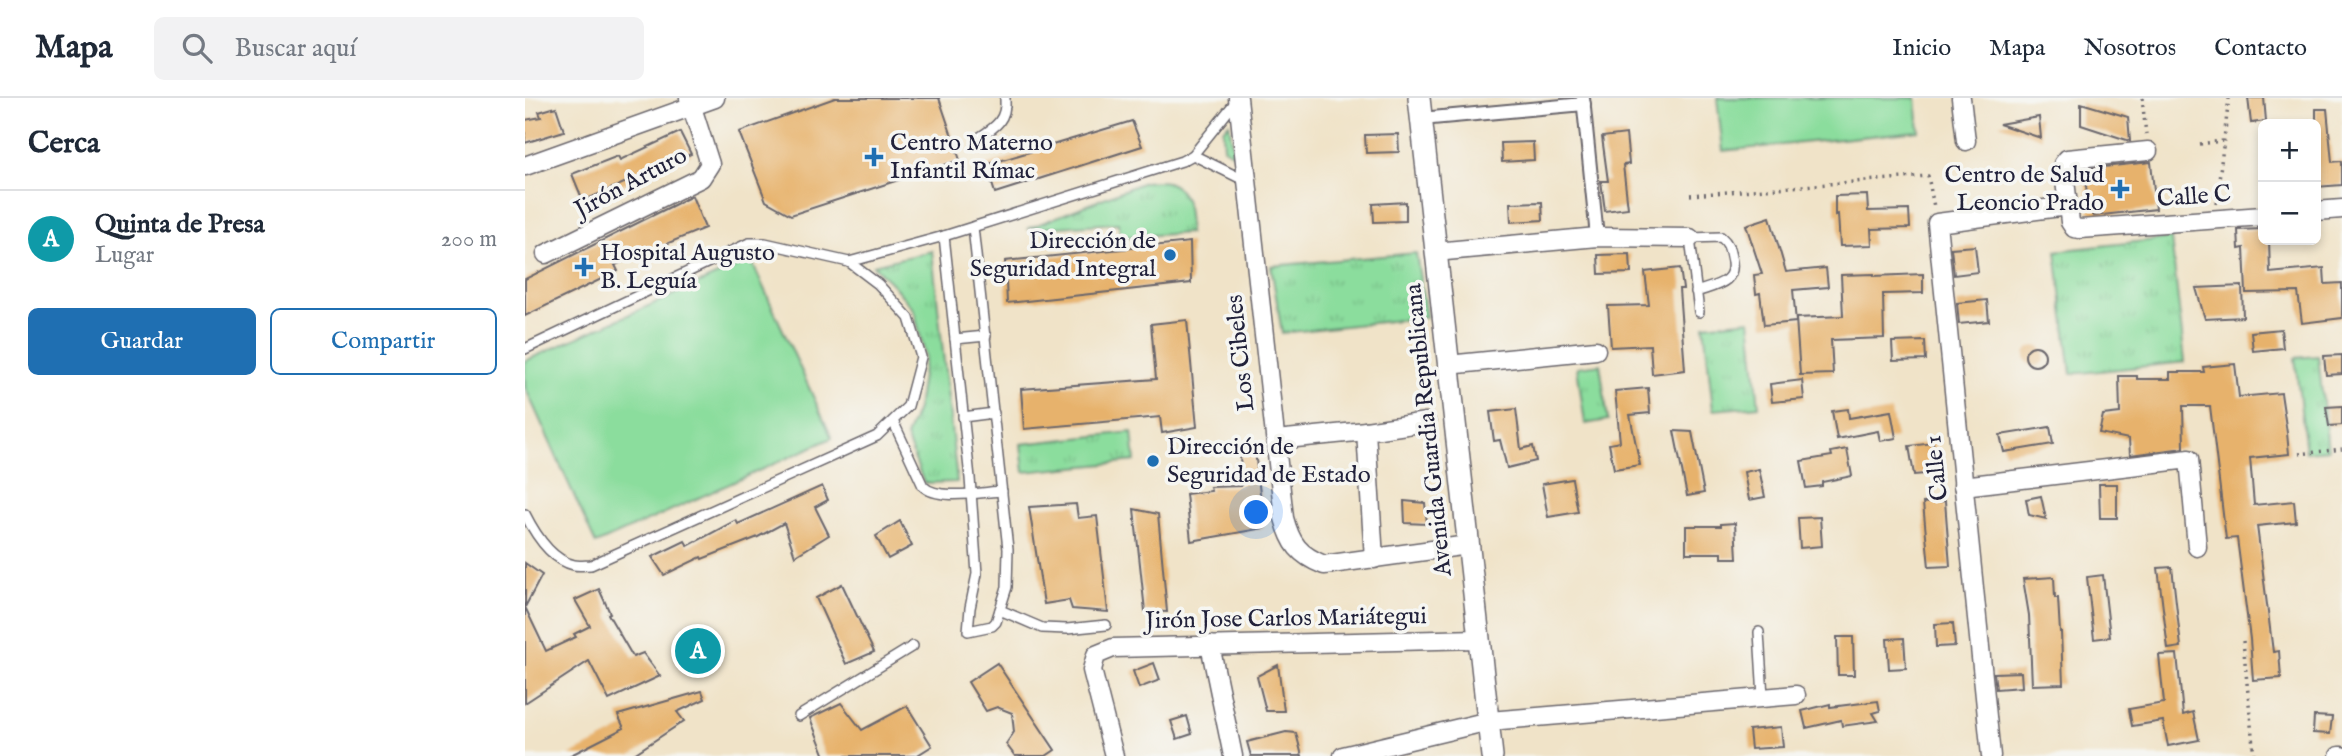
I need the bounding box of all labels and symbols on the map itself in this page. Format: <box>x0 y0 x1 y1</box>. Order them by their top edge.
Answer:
place label: Centro Materno Infantil Rímac <box>890 128 1053 187</box>
street label: Jirón Arturo <box>567 140 693 227</box>
marker: Centro Materno Infantil Rímac <box>864 147 884 167</box>
place label: Centro de Salud Leoncio Prado <box>1944 160 2104 219</box>
marker: Centro de Salud Leoncio Prado <box>2110 179 2130 199</box>
street label: Calle C <box>2156 179 2232 215</box>
place label: Dirección de Seguridad Integral <box>970 226 1156 285</box>
place label: Hospital Augusto B. Leguía <box>600 238 775 297</box>
marker: Dirección de Seguridad Integral <box>1162 247 1178 263</box>
marker: Hospital Augusto B. Leguía <box>574 257 594 277</box>
street label: Avenida Guardia Republicana <box>1398 281 1460 579</box>
street label: Los Cibeles <box>1219 293 1263 413</box>
place label: Dirección de Seguridad de Estado <box>1167 432 1371 491</box>
street label: Calle 1 <box>1918 434 1956 502</box>
marker: Dirección de Seguridad de Estado <box>1145 453 1161 469</box>
your location <box>1239 495 1273 529</box>
street label: Jirón Jose Carlos Mariátegui <box>1142 601 1427 637</box>
pin: A <box>675 625 721 677</box>

